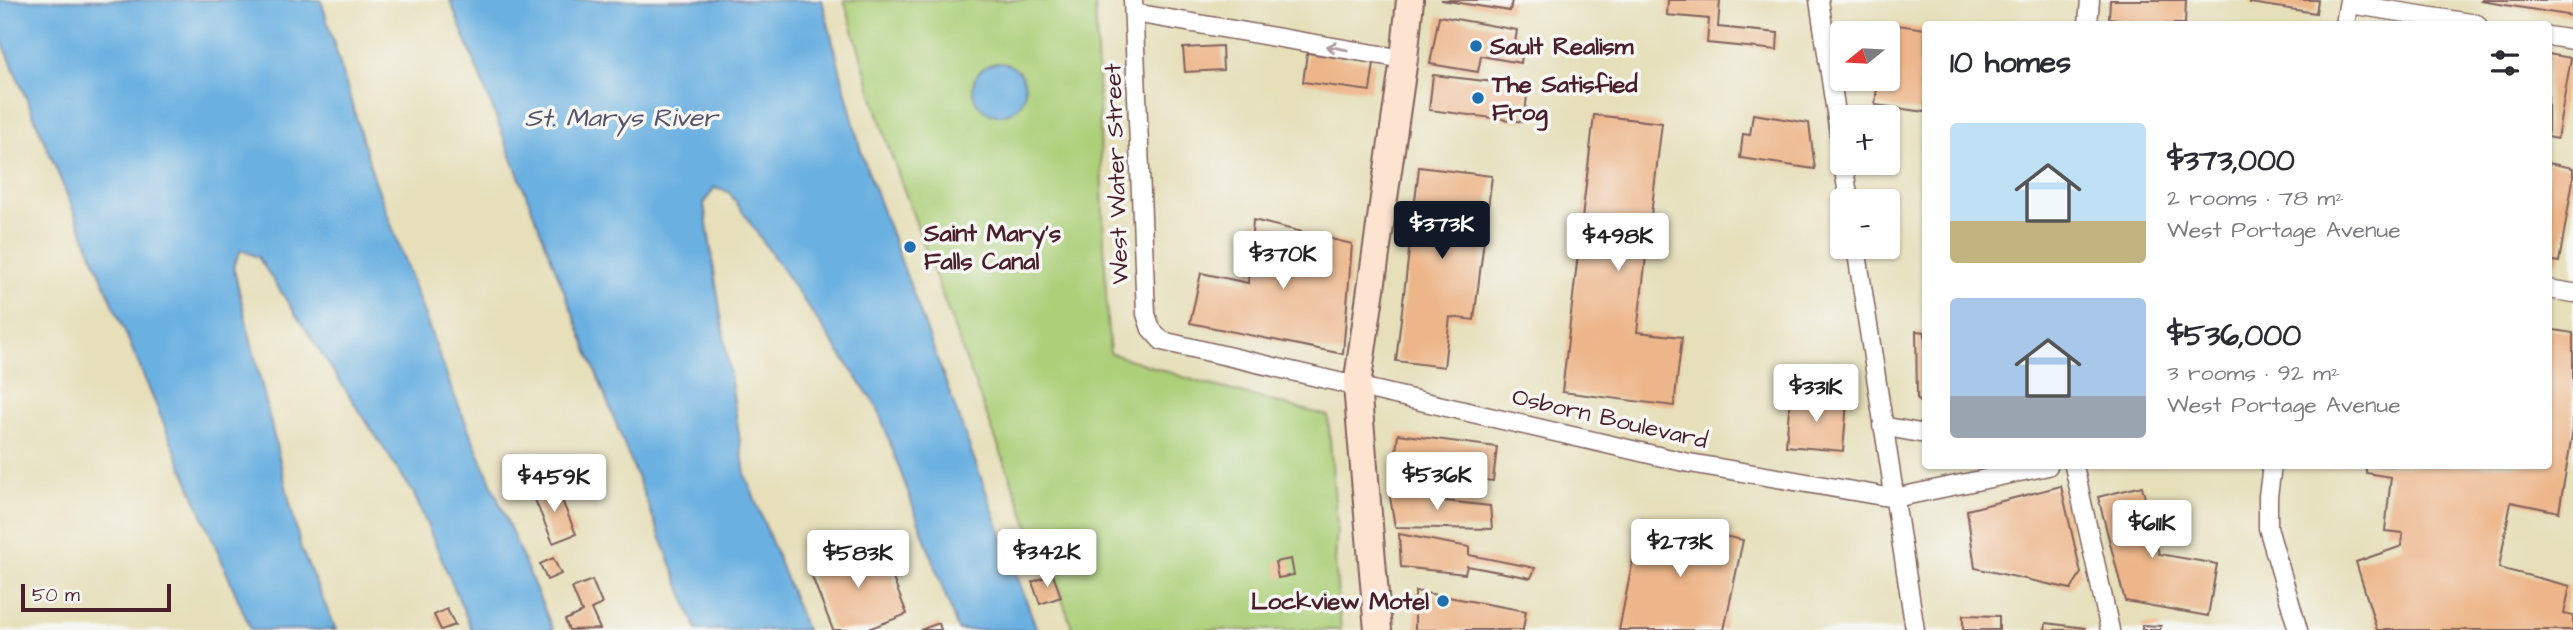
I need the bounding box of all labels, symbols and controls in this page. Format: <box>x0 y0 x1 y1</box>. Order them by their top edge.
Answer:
north arrow <box>1830 21 1900 91</box>
map controls <box>1830 21 1900 259</box>
place label: Sault Realism <box>1489 30 1634 64</box>
marker: Sault Realism <box>1468 38 1484 54</box>
one-way arrow <box>1326 41 1349 54</box>
text: 10 homes <box>1950 42 2071 84</box>
icon: filters <box>2486 44 2524 82</box>
street label: West Water Street <box>1096 63 1138 285</box>
place label: The Satisfied Frog <box>1491 68 1638 131</box>
marker: The Satisfied Frog <box>1470 90 1486 106</box>
water label: St. Marys River <box>525 100 720 137</box>
button: + <box>1830 105 1900 175</box>
text: $373,000 <box>2167 140 2295 182</box>
icon: home <box>2006 151 2090 235</box>
text: 2 rooms · 78 m² <box>2167 182 2344 214</box>
button: − <box>1830 189 1900 259</box>
pin: $373K <box>1393 202 1491 261</box>
text: $373K <box>1410 208 1474 240</box>
pin: $498K <box>1569 214 1667 273</box>
text: West Portage Avenue <box>2167 214 2401 246</box>
place label: Saint Mary's Falls Canal <box>923 217 1061 279</box>
text: $498K <box>1583 220 1653 252</box>
pin: $370K <box>1234 232 1332 291</box>
text: $370K <box>1249 238 1317 270</box>
marker: Saint Mary's Falls Canal <box>902 239 918 255</box>
text: $536,000 <box>2167 315 2301 357</box>
icon: home <box>2006 326 2090 410</box>
text: 3 rooms · 92 m² <box>2167 357 2340 389</box>
pin: $331K <box>1767 364 1865 424</box>
text: $331K <box>1789 371 1843 403</box>
street label: Osborn Boulevard <box>1509 380 1711 458</box>
text: West Portage Avenue <box>2167 389 2401 421</box>
pin: $536K <box>1388 452 1486 512</box>
pin: $459K <box>505 454 603 514</box>
text: $536K <box>1402 459 1472 491</box>
text: $459K <box>518 461 590 493</box>
pin: $611K <box>2103 500 2201 560</box>
text: $611K <box>2128 507 2176 539</box>
pin: $273K <box>1631 520 1729 579</box>
text: $273K <box>1647 526 1713 558</box>
pin: $583K <box>809 530 907 590</box>
pin: $342K <box>998 530 1096 589</box>
text: $342K <box>1013 536 1081 568</box>
text: $583K <box>823 537 893 569</box>
scale bar <box>21 581 172 613</box>
text: 50 m <box>32 582 80 609</box>
place label: Lockview Motel <box>1251 585 1429 619</box>
marker: Lockview Motel <box>1435 593 1451 609</box>

